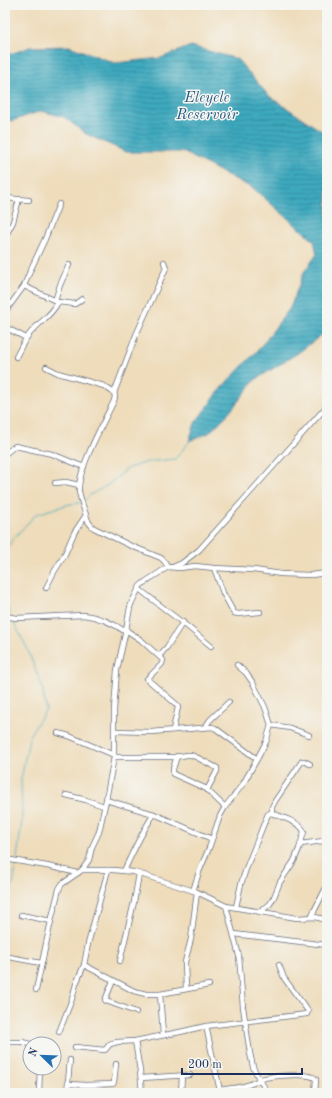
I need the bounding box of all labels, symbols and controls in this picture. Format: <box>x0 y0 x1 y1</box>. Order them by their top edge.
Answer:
water label: Eleyele Reservoir <box>175 91 238 123</box>
north arrow <box>22 1036 62 1076</box>
text: N <box>27 1046 41 1059</box>
scale bar <box>182 1050 302 1076</box>
text: 200 m <box>188 1059 222 1071</box>

